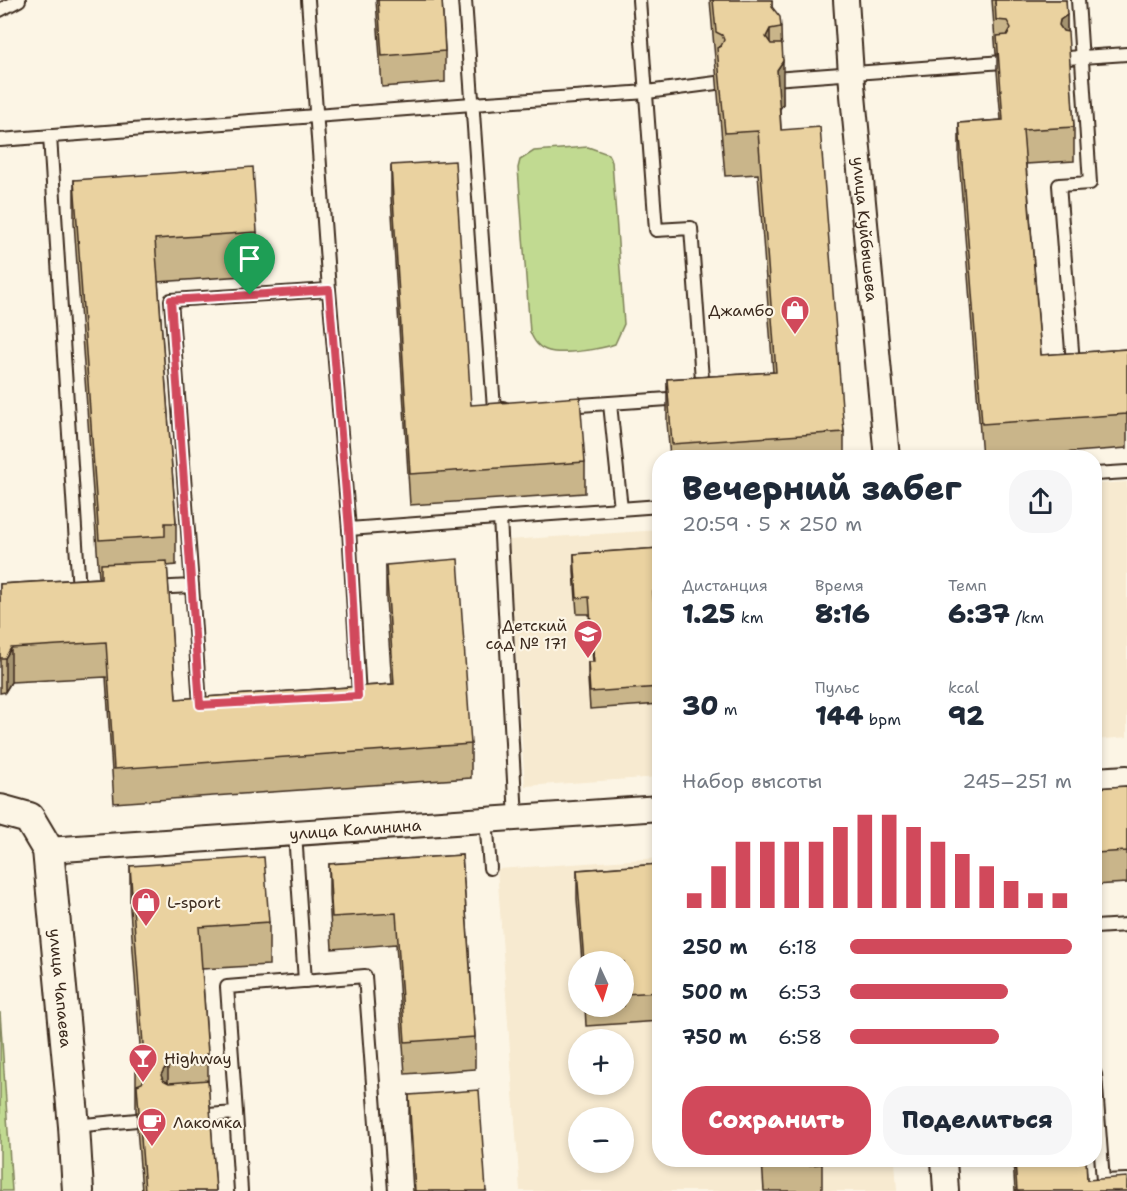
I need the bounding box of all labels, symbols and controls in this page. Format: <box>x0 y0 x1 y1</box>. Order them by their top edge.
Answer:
street label: улица Куйбышева <box>848 156 882 303</box>
pin <box>224 233 275 295</box>
icon: arrive <box>233 242 266 275</box>
shop icon: Джамбо <box>779 294 811 336</box>
place label: Джамбо <box>708 300 774 321</box>
text: Вечерний забег <box>682 466 962 511</box>
button: share <box>1009 470 1072 533</box>
text: 20:59 · 5 × 250 m <box>682 511 862 537</box>
text: Дистанция <box>682 575 768 596</box>
text: Время <box>815 575 864 596</box>
text: Темп <box>948 575 987 596</box>
text: 1.25 <box>682 596 735 631</box>
text: 8:16 <box>815 596 870 631</box>
text: 6:37 <box>948 596 1010 631</box>
text: km <box>735 607 764 628</box>
text: /km <box>1010 607 1044 628</box>
place label: Детский сад № 171 <box>486 615 567 654</box>
school or university icon: Детский сад № 171 <box>572 618 604 660</box>
text: Пульс <box>815 677 860 698</box>
text: kcal <box>948 677 979 698</box>
text: 30 <box>682 688 718 723</box>
text: 144 <box>815 698 863 733</box>
text: 92 <box>948 698 984 733</box>
text: m <box>718 699 738 720</box>
text: bpm <box>863 709 901 730</box>
text: Набор высоты <box>682 768 822 794</box>
text: 245–251 m <box>962 768 1072 794</box>
street label: улица Калинина <box>289 814 422 844</box>
shop icon: L-sport <box>130 886 162 928</box>
place label: L-sport <box>167 892 221 913</box>
street label: улица Чапаева <box>44 928 77 1049</box>
text: 250 m <box>682 934 747 960</box>
text: 6:18 <box>778 934 817 960</box>
north arrow <box>568 951 634 1017</box>
map controls <box>568 951 634 1173</box>
text: 500 m <box>682 979 748 1005</box>
text: 6:53 <box>778 979 822 1005</box>
text: 750 m <box>682 1024 747 1050</box>
text: 6:58 <box>778 1024 822 1050</box>
button: + <box>568 1029 634 1095</box>
bar icon: Highway <box>127 1042 159 1084</box>
place label: Highway <box>164 1048 232 1069</box>
button: Сохранить <box>682 1086 871 1155</box>
button: Поделиться <box>883 1086 1072 1155</box>
cafe icon: Лакомка <box>136 1106 168 1148</box>
button: − <box>568 1107 634 1173</box>
place label: Лакомка <box>173 1112 242 1133</box>

